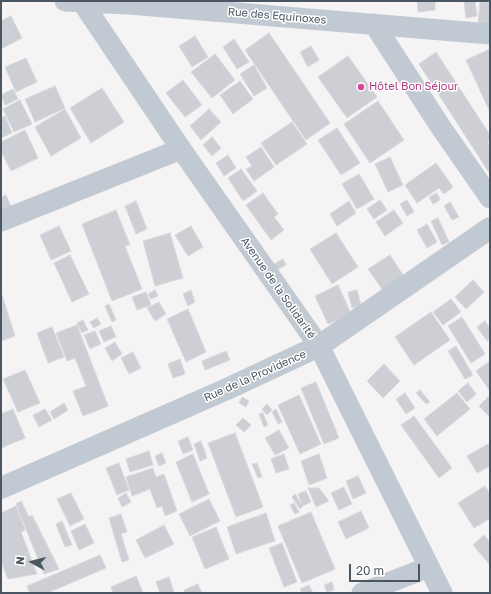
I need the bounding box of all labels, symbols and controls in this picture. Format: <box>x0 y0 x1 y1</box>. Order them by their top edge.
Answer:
street label: Rue des Equinoxes <box>227 5 327 27</box>
place label: Hôtel Bon Séjour <box>369 80 458 94</box>
marker: Hôtel Bon Séjour <box>356 82 366 92</box>
street label: Avenue de la Solidarité <box>238 235 318 341</box>
street label: Rue de la Providence <box>202 347 308 405</box>
north arrow <box>12 542 52 582</box>
text: N <box>13 556 27 565</box>
scale bar <box>351 556 422 582</box>
text: 20 m <box>356 563 384 578</box>

